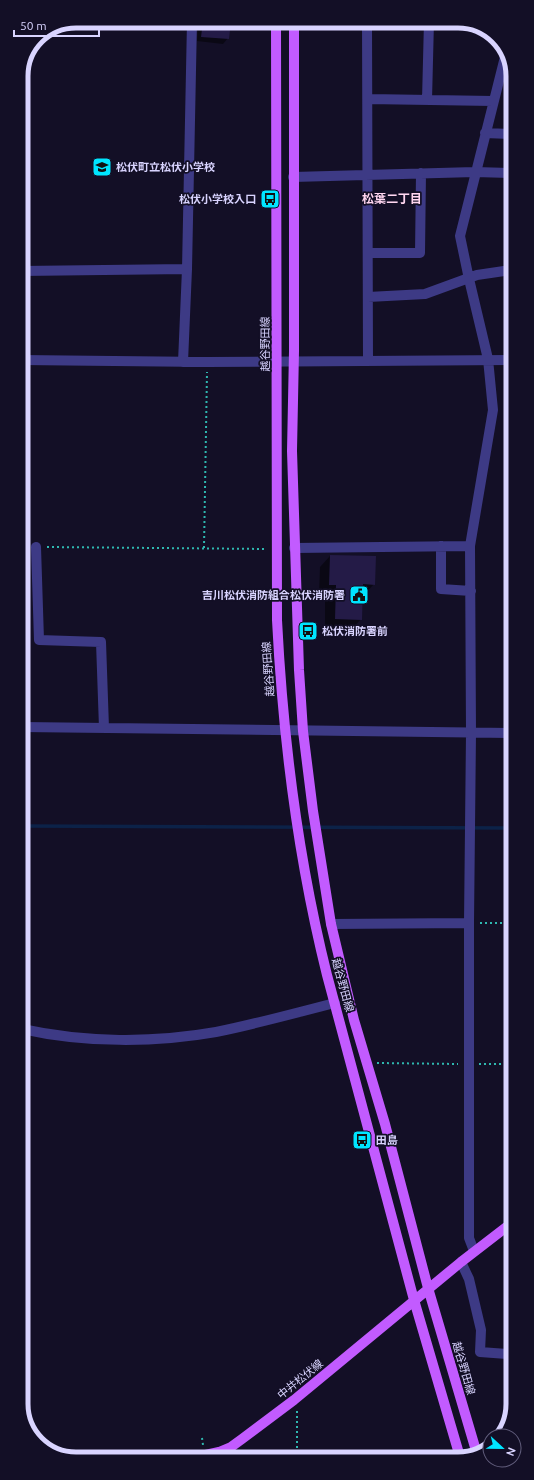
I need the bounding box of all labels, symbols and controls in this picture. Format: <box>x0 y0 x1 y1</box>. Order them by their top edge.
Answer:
scale bar <box>14 12 99 38</box>
text: 50 m <box>20 19 47 32</box>
school or university icon: 松伏町立松伏小学校 <box>91 156 113 178</box>
place label: 松伏町立松伏小学校 <box>116 161 215 173</box>
bus stop icon: 松伏小学校入口 <box>259 188 281 210</box>
district label: 松葉二丁目 <box>362 192 422 205</box>
place label: 松伏小学校入口 <box>179 193 256 205</box>
street label: 越谷野田線 <box>259 317 271 372</box>
public building icon: 吉川松伏消防組合松伏消防署 <box>348 584 370 606</box>
place label: 吉川松伏消防組合松伏消防署 <box>202 589 345 601</box>
bus stop icon: 松伏消防署前 <box>297 620 319 642</box>
place label: 松伏消防署前 <box>322 625 388 637</box>
street label: 越谷野田線 <box>260 641 276 697</box>
street label: 越谷野田線 <box>330 957 356 1013</box>
bus stop icon: 田島 <box>351 1129 373 1151</box>
place label: 田島 <box>376 1134 398 1146</box>
street label: 越谷野田線 <box>451 1340 477 1396</box>
street label: 中井松伏線 <box>275 1357 325 1401</box>
north arrow <box>482 1428 522 1468</box>
text: N <box>504 1446 518 1458</box>

